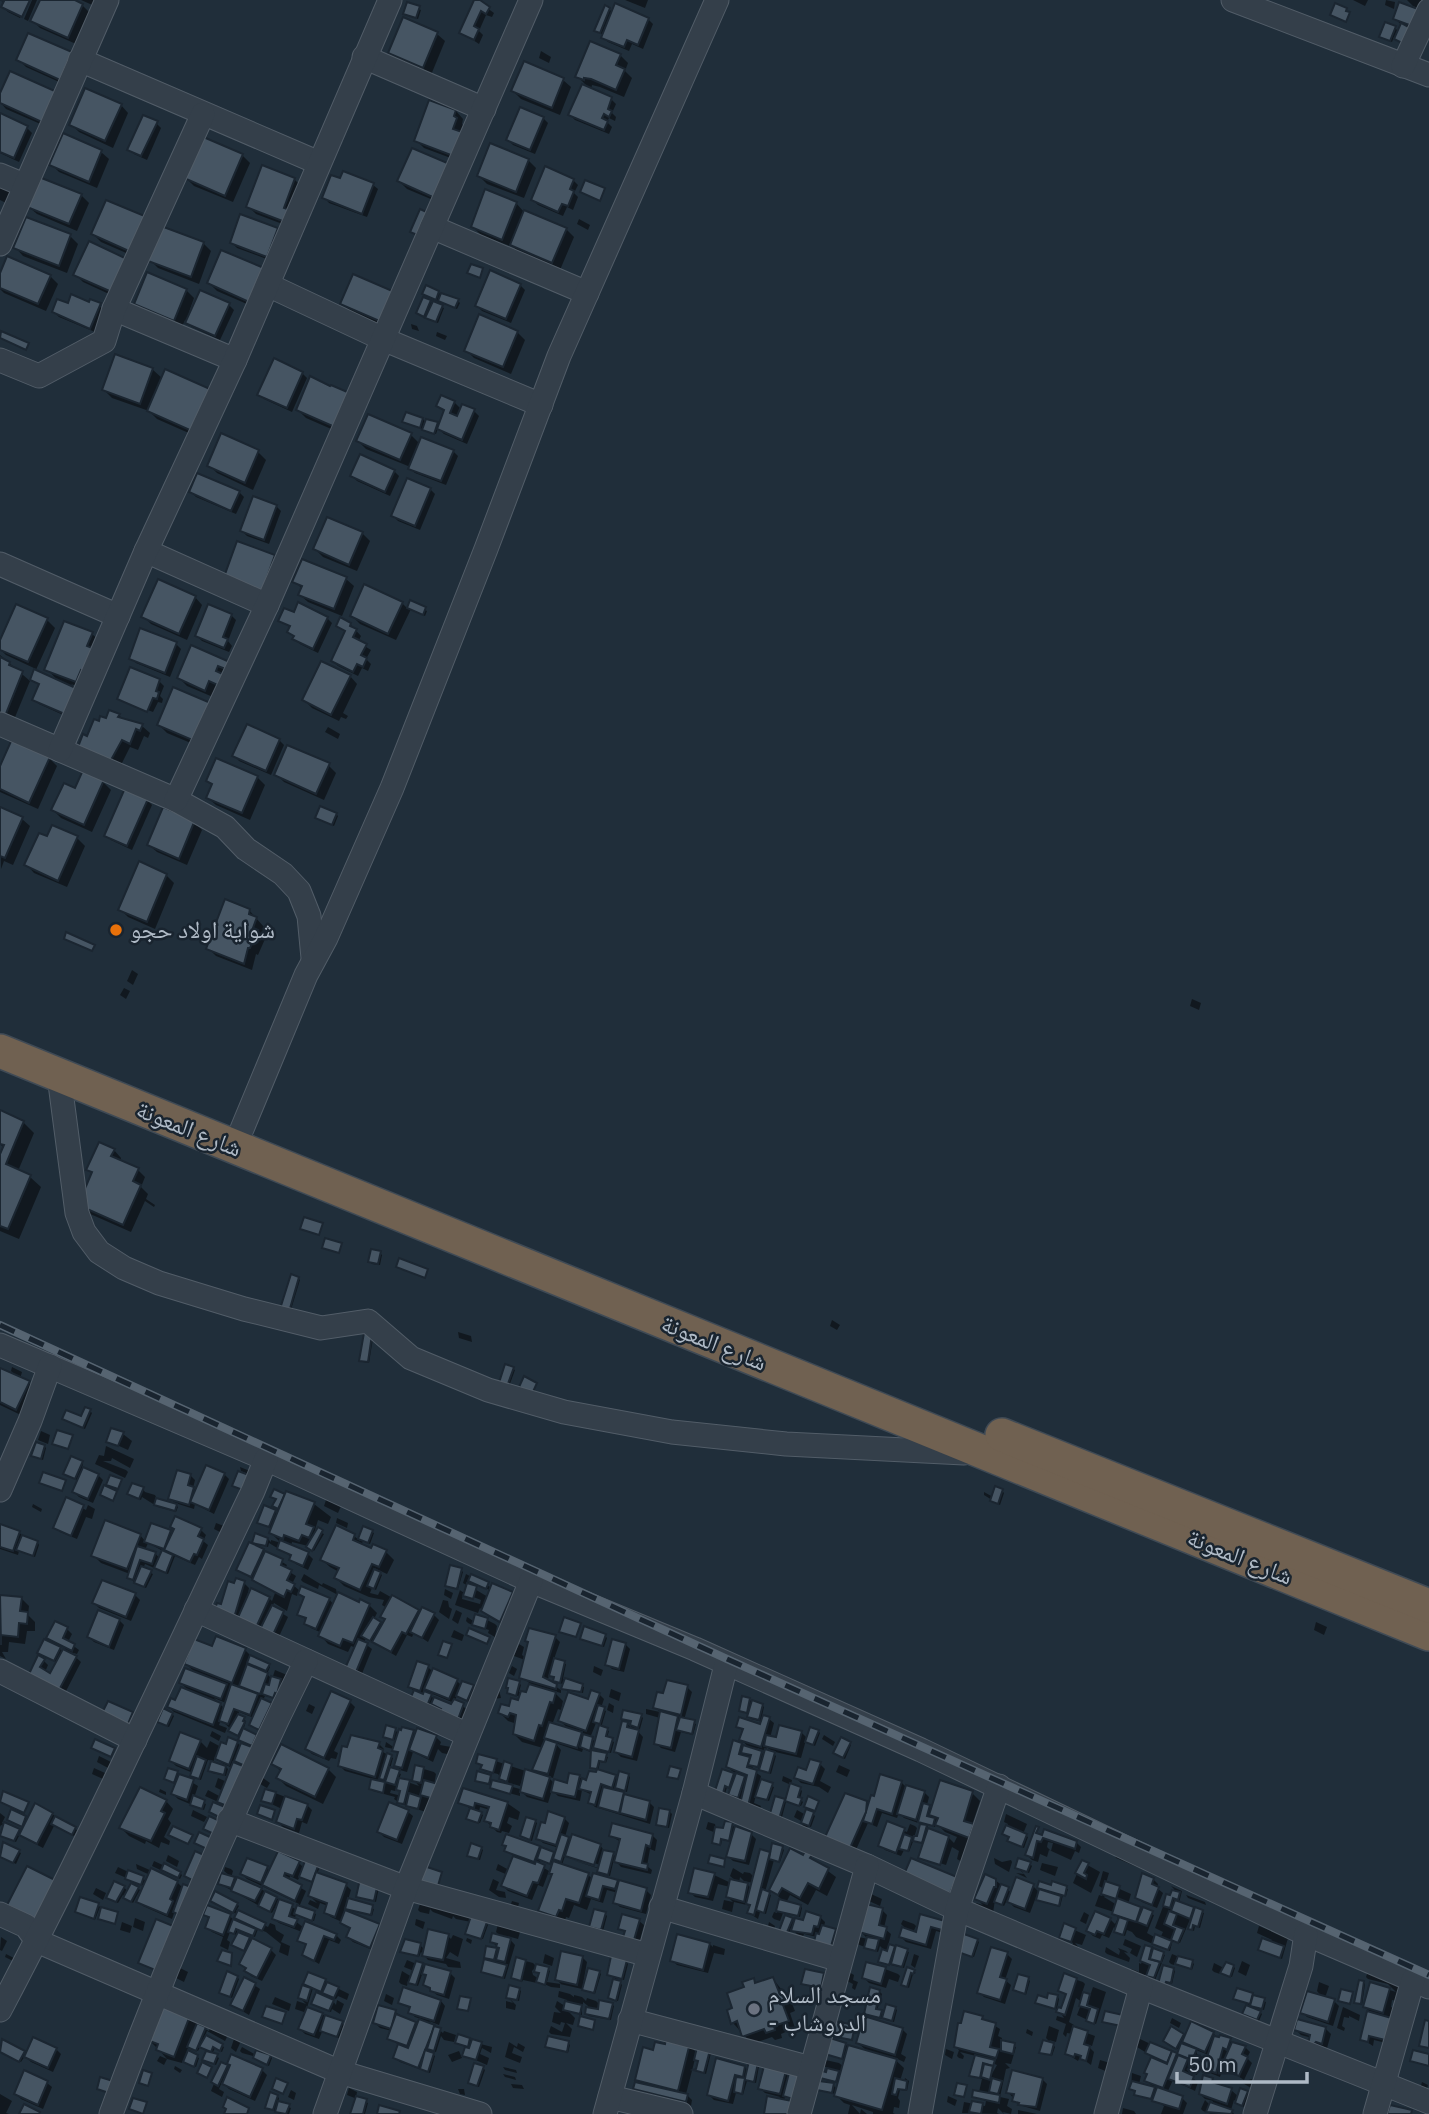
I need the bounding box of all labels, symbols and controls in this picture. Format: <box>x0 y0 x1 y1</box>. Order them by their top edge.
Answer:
place label: شواية اولاد حجو <box>130 913 275 945</box>
marker: شواية اولاد حجو <box>108 922 124 938</box>
street label: شارع المعونة <box>132 1093 247 1164</box>
street label: شارع المعونة <box>657 1307 772 1378</box>
street label: شارع المعونة <box>1183 1521 1298 1592</box>
place label: مسجد السلام - الدروشاب <box>768 1978 881 2038</box>
marker: مسجد السلام - الدروشاب <box>746 2001 762 2017</box>
scale bar <box>1177 2040 1306 2084</box>
text: 50 m <box>1188 2050 1237 2078</box>

